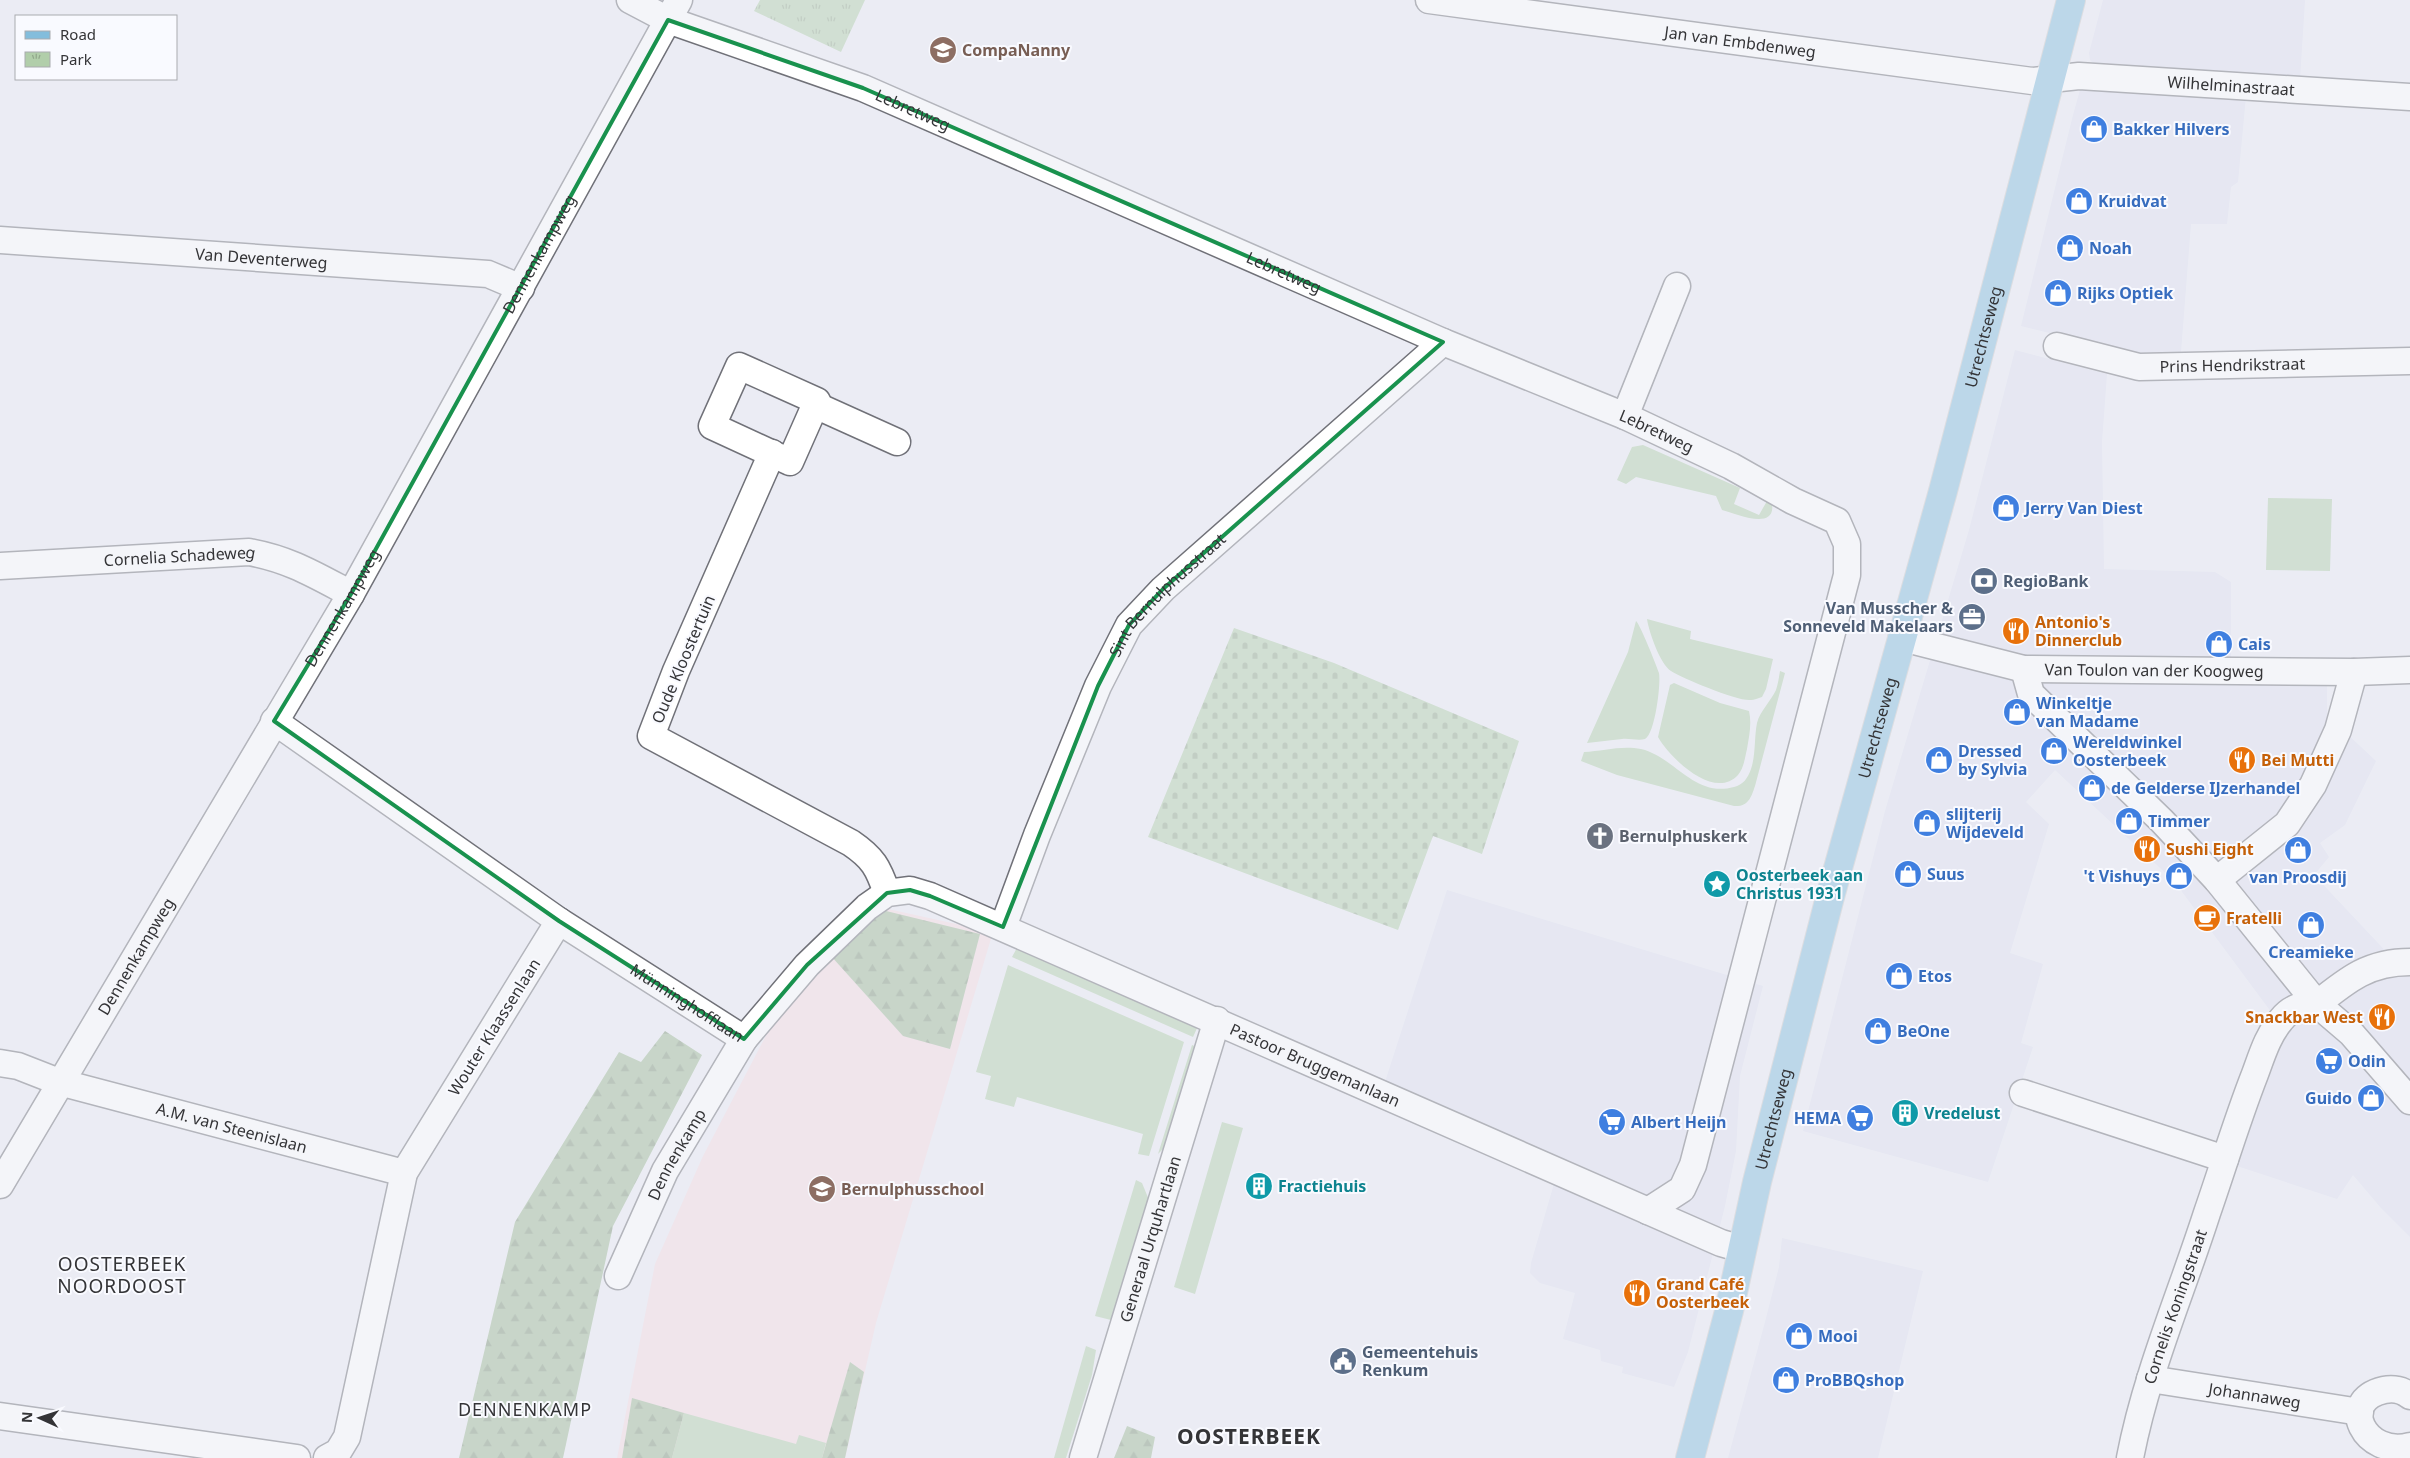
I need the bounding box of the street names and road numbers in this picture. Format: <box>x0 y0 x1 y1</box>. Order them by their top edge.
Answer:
street label: Jan van Embdenweg <box>1661 20 1817 63</box>
street label: Wilhelminastraat <box>2167 71 2296 101</box>
street label: Lebretweg <box>872 84 954 136</box>
street label: Dennenkampweg <box>497 190 581 317</box>
street label: Van Deventerweg <box>194 243 328 274</box>
street label: Lebretweg <box>1243 246 1325 298</box>
street label: Utrechtseweg <box>1959 284 2007 390</box>
street label: Prins Hendrikstraat <box>2159 352 2306 378</box>
street label: Lebretweg <box>1616 404 1697 458</box>
street label: Sint Bernulphusstraat <box>1104 528 1230 661</box>
street label: Cornelia Schadeweg <box>103 541 258 571</box>
street label: Dennenkampweg <box>299 545 385 671</box>
street label: Oude Kloostertuin <box>646 591 720 727</box>
street label: Van Toulon van der Koogweg <box>2045 658 2264 682</box>
street label: Utrechtseweg <box>1853 675 1902 781</box>
street label: Dennenkampweg <box>92 894 179 1019</box>
street label: Wouter Klaassenlaan <box>443 954 545 1100</box>
street label: Münninghofflaan <box>626 958 748 1047</box>
street label: Pastoor Bruggemanlaan <box>1226 1018 1404 1112</box>
street label: Utrechtseweg <box>1750 1066 1797 1172</box>
street label: A.M. van Steenislaan <box>154 1097 310 1158</box>
street label: Dennenkamp <box>642 1105 711 1204</box>
street label: Generaal Urquhartlaan <box>1114 1153 1186 1325</box>
street label: Cornelis Koningstraat <box>2138 1226 2212 1387</box>
street label: Johannaweg <box>2205 1377 2302 1414</box>

